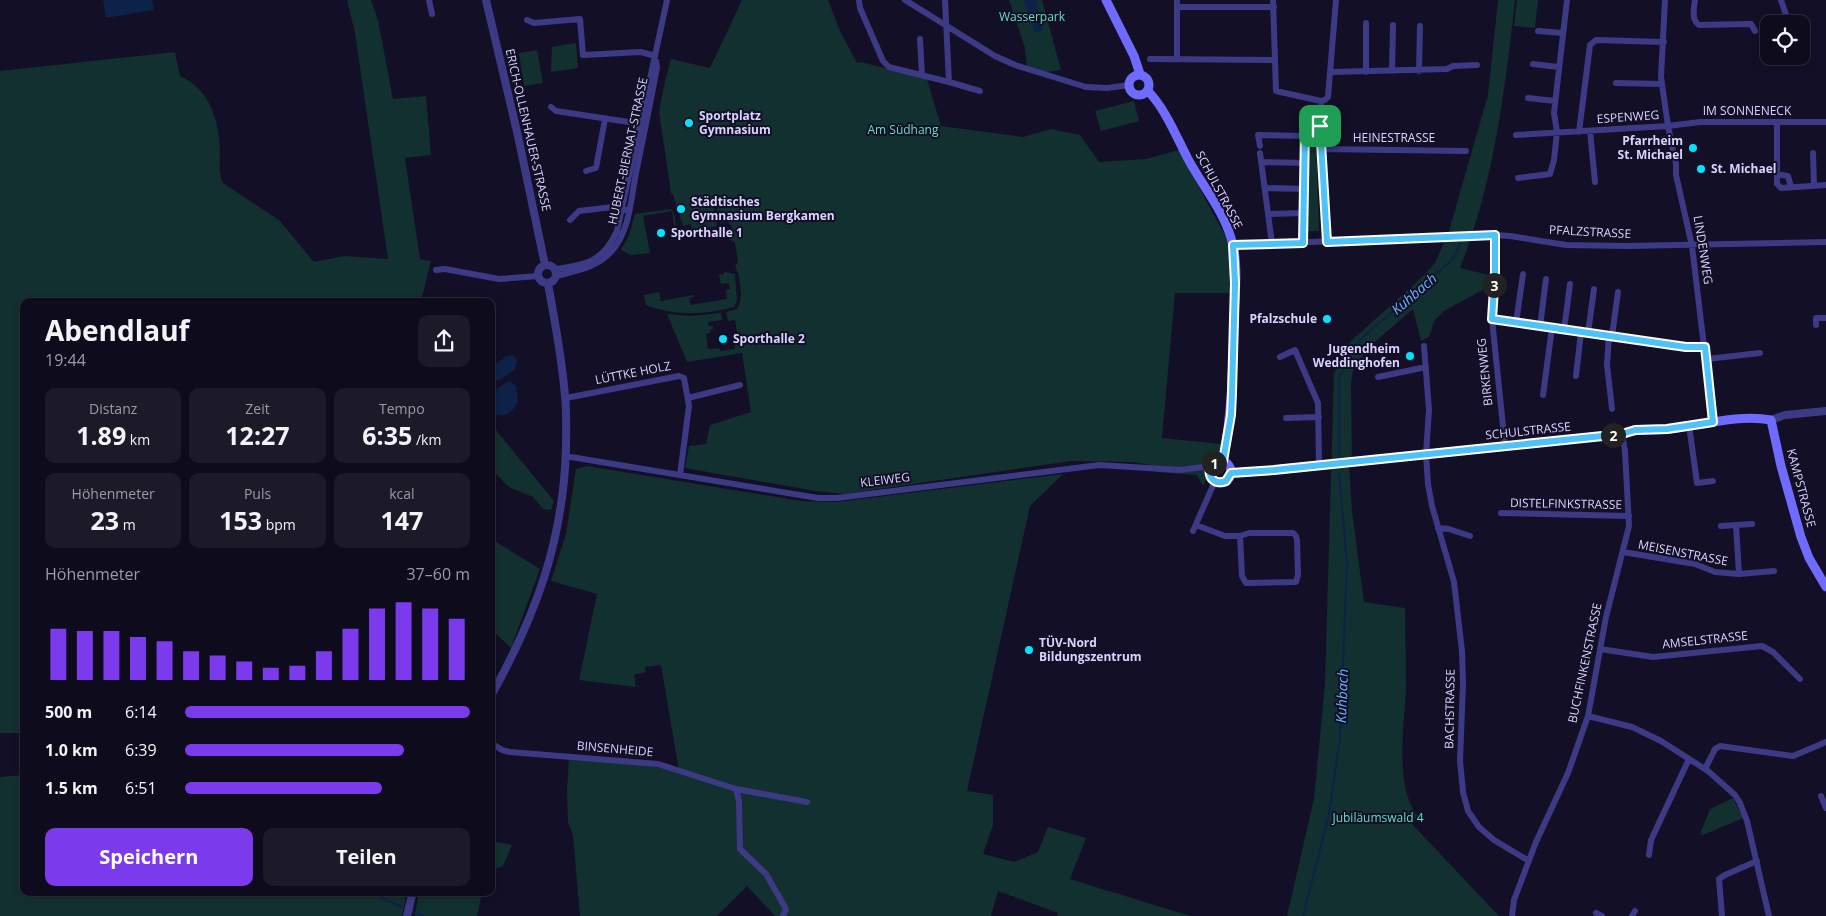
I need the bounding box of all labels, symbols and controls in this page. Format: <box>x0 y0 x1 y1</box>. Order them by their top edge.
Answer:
park label: Wasserpark <box>999 8 1066 25</box>
map controls <box>1760 15 1810 65</box>
button: locate <box>1760 15 1810 65</box>
street label: ERICH-OLLENHAUER-STRASSE <box>501 47 555 213</box>
street label: HUBERT-BIERNAT-STRASSE <box>604 76 651 226</box>
street label: IM SONNENECK <box>1703 102 1792 119</box>
pin <box>1299 105 1341 147</box>
street label: ESPENWEG <box>1596 106 1660 127</box>
place label: Sportplatz Gymnasium <box>699 107 771 138</box>
icon: arrive <box>1306 112 1334 140</box>
marker: Sportplatz Gymnasium <box>683 117 695 129</box>
park label: Am Südhang <box>868 121 939 138</box>
street label: HEINESTRASSE <box>1353 129 1435 146</box>
place label: Pfarrheim St. Michael <box>1618 132 1683 163</box>
marker: Pfarrheim St. Michael <box>1687 142 1699 154</box>
street label: SCHULSTRASSE <box>1192 148 1247 232</box>
place label: St. Michael <box>1711 160 1776 177</box>
marker: St. Michael <box>1695 163 1707 175</box>
place label: Städtisches Gymnasium Bergkamen <box>691 193 835 224</box>
marker: Städtisches Gymnasium Bergkamen <box>675 203 687 215</box>
street label: LINDENWEG <box>1690 214 1717 286</box>
street label: PFALZSTRASSE <box>1549 221 1631 242</box>
place label: Sporthalle 1 <box>671 224 743 241</box>
marker: Sporthalle 1 <box>655 227 667 239</box>
water label: Kuhbach <box>1387 269 1440 319</box>
pin: 3 <box>1482 272 1506 298</box>
text: 3 <box>1490 276 1499 295</box>
place label: Pfalzschule <box>1249 310 1317 327</box>
text: Abendlauf <box>45 311 189 349</box>
marker: Pfalzschule <box>1321 313 1333 325</box>
button: share <box>418 315 470 367</box>
place label: Sporthalle 2 <box>733 330 805 347</box>
marker: Sporthalle 2 <box>717 333 729 345</box>
street label: BIRKENWEG <box>1472 337 1497 407</box>
place label: Jugendheim Weddinghofen <box>1313 340 1400 371</box>
text: 19:44 <box>45 349 86 371</box>
marker: Jugendheim Weddinghofen <box>1404 350 1416 362</box>
street label: LÜTTKE HOLZ <box>594 357 672 388</box>
text: Distanz <box>89 399 137 418</box>
text: Zeit <box>245 399 270 418</box>
text: Tempo <box>379 399 425 418</box>
text: 1.89 <box>76 418 126 452</box>
text: 12:27 <box>225 418 290 452</box>
text: 6:35 <box>362 418 412 452</box>
street label: SCHULSTRASSE <box>1484 418 1572 443</box>
pin: 2 <box>1600 422 1626 448</box>
text: 2 <box>1609 426 1618 445</box>
text: km <box>126 430 150 449</box>
text: /km <box>412 430 441 449</box>
street label: KAMPSTRASSE <box>1783 447 1820 529</box>
pin: 1 <box>1202 450 1226 476</box>
text: 1 <box>1210 454 1219 473</box>
street label: KLEIWEG <box>859 468 911 491</box>
text: Höhenmeter <box>72 484 155 503</box>
text: Puls <box>244 484 271 503</box>
text: kcal <box>389 484 415 503</box>
street label: DISTELFINKSTRASSE <box>1510 494 1622 513</box>
text: 23 <box>91 503 119 537</box>
text: 153 <box>219 503 262 537</box>
text: 147 <box>380 503 423 537</box>
text: m <box>119 515 136 534</box>
text: bpm <box>262 515 296 534</box>
street label: MEISENSTRASSE <box>1637 535 1729 570</box>
text: Höhenmeter <box>45 563 140 585</box>
text: 37–60 m <box>406 563 470 585</box>
street label: BUCHFINKENSTRASSE <box>1563 601 1606 725</box>
street label: AMSELSTRASSE <box>1661 627 1749 652</box>
place label: TÜV-Nord Bildungszentrum <box>1039 634 1142 665</box>
marker: TÜV-Nord Bildungszentrum <box>1023 644 1035 656</box>
water label: Kuhbach <box>1331 668 1352 723</box>
street label: BACHSTRASSE <box>1440 669 1459 749</box>
text: 500 m <box>45 701 92 723</box>
text: 6:14 <box>125 701 157 723</box>
street label: BINSENHEIDE <box>576 737 654 760</box>
text: 1.0 km <box>45 739 98 761</box>
text: 6:39 <box>125 739 157 761</box>
text: 1.5 km <box>45 777 98 799</box>
text: 6:51 <box>125 777 157 799</box>
park label: Jubiläumswald 4 <box>1331 809 1424 826</box>
button: Speichern <box>45 828 253 886</box>
button: Teilen <box>263 828 470 886</box>

